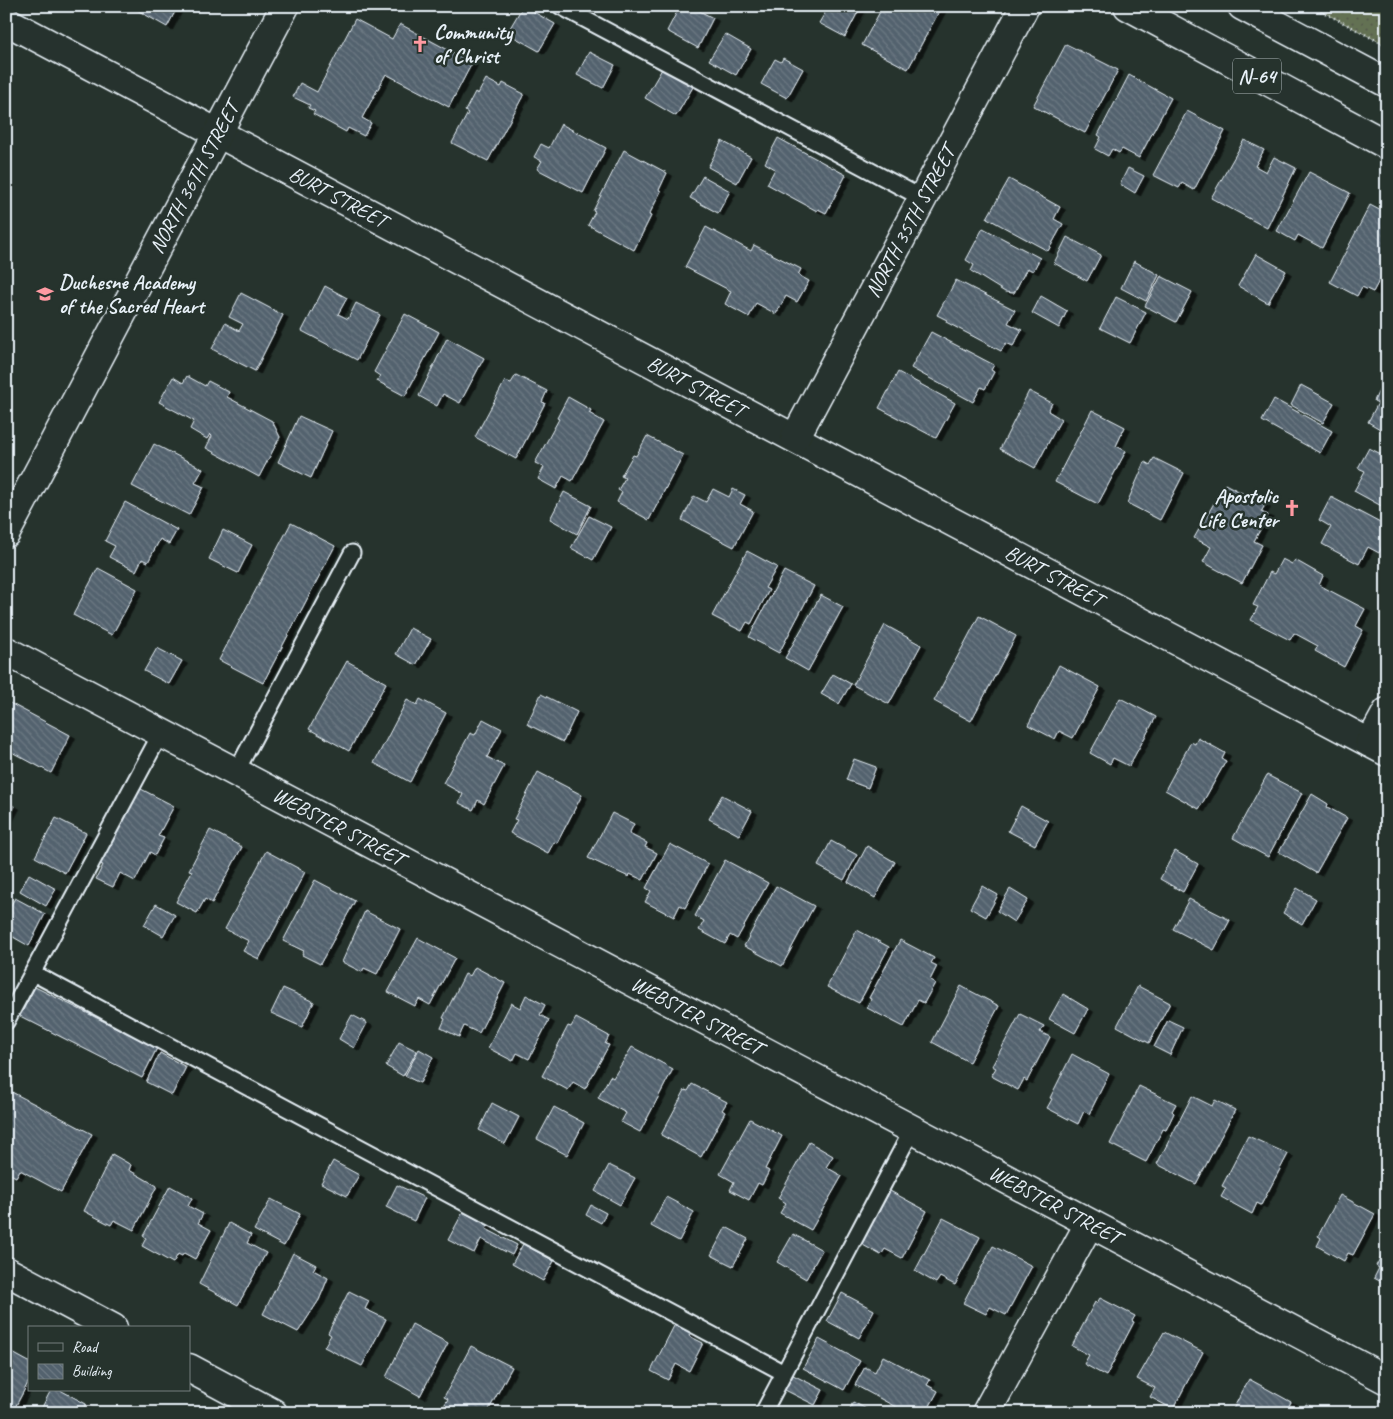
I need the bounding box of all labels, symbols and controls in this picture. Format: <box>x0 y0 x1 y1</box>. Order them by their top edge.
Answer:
place label: Community of Christ <box>434 19 514 69</box>
church icon: Community of Christ <box>410 34 430 54</box>
road number: N-64 <box>1233 58 1281 94</box>
street label: NORTH 36TH STREET <box>143 93 247 258</box>
street label: NORTH 35TH STREET <box>859 137 963 302</box>
street label: BURT STREET <box>285 160 396 236</box>
place label: Duchesne Academy of the Sacred Heart <box>59 269 207 319</box>
school or university icon: Duchesne Academy of the Sacred Heart <box>35 284 55 304</box>
street label: BURT STREET <box>643 350 754 425</box>
place label: Apostolic Life Center <box>1198 483 1280 533</box>
church icon: Apostolic Life Center <box>1282 498 1302 518</box>
street label: BURT STREET <box>1001 539 1112 615</box>
street label: WEBSTER STREET <box>268 781 413 874</box>
street label: WEBSTER STREET <box>627 970 772 1063</box>
street label: WEBSTER STREET <box>985 1159 1130 1252</box>
legend <box>28 1326 190 1392</box>
text: Road <box>72 1338 99 1357</box>
text: Building <box>72 1362 112 1381</box>

